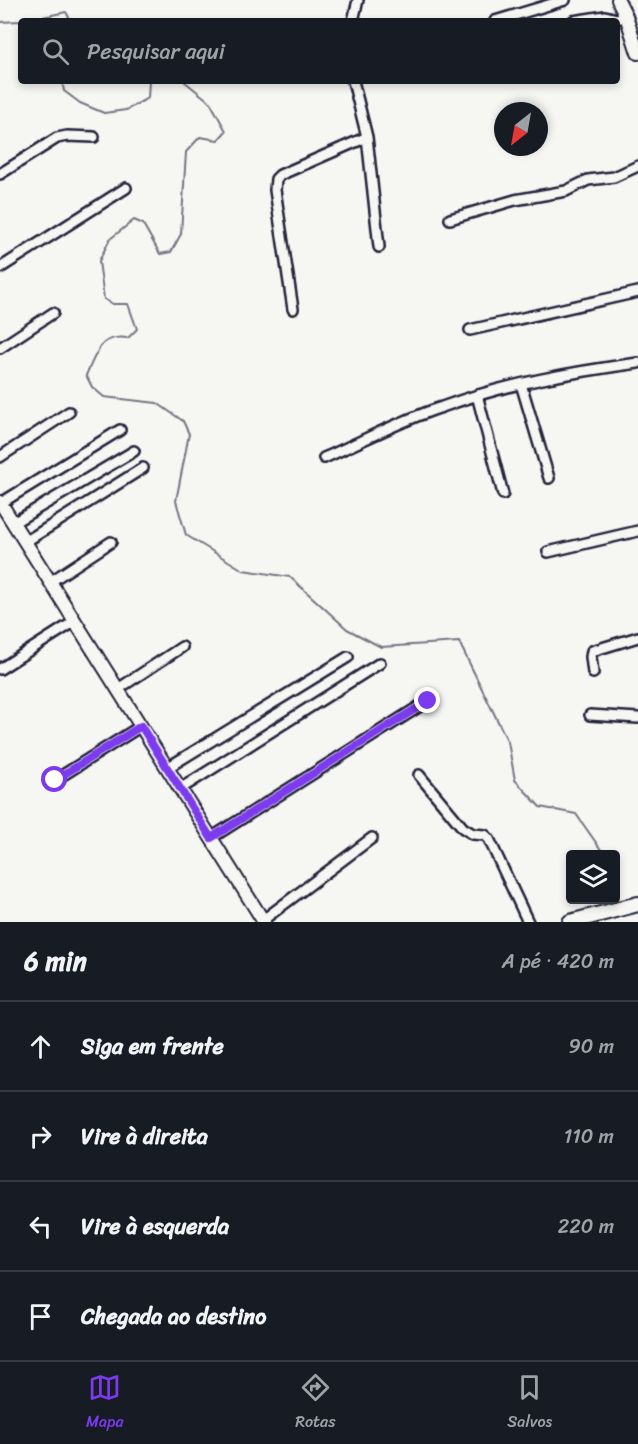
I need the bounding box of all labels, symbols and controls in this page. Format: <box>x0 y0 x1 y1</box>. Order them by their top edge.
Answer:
search box <box>18 18 620 84</box>
text: Pesquisar aqui <box>87 32 225 71</box>
icon: search <box>39 35 72 68</box>
north arrow <box>494 102 548 156</box>
route end <box>414 687 440 713</box>
route start <box>41 766 67 792</box>
map controls <box>566 850 620 904</box>
button: layers <box>566 850 620 904</box>
text: 6 min <box>24 938 87 984</box>
text: A pé · 420 m <box>502 944 614 979</box>
text: Siga em frente <box>81 1027 224 1066</box>
text: 90 m <box>569 1029 614 1064</box>
icon: ahead <box>24 1030 57 1063</box>
text: Vire à direita <box>81 1117 208 1156</box>
text: 110 m <box>564 1119 614 1154</box>
icon: right <box>24 1120 57 1153</box>
text: Vire à esquerda <box>81 1207 229 1246</box>
text: 220 m <box>558 1209 614 1244</box>
icon: left <box>24 1210 57 1243</box>
text: Chegada ao destino <box>81 1297 266 1336</box>
icon: arrive <box>24 1300 57 1333</box>
tab: Mapa <box>86 1371 123 1436</box>
tab: Rotas <box>295 1371 336 1436</box>
tab: Salvos <box>507 1371 552 1436</box>

